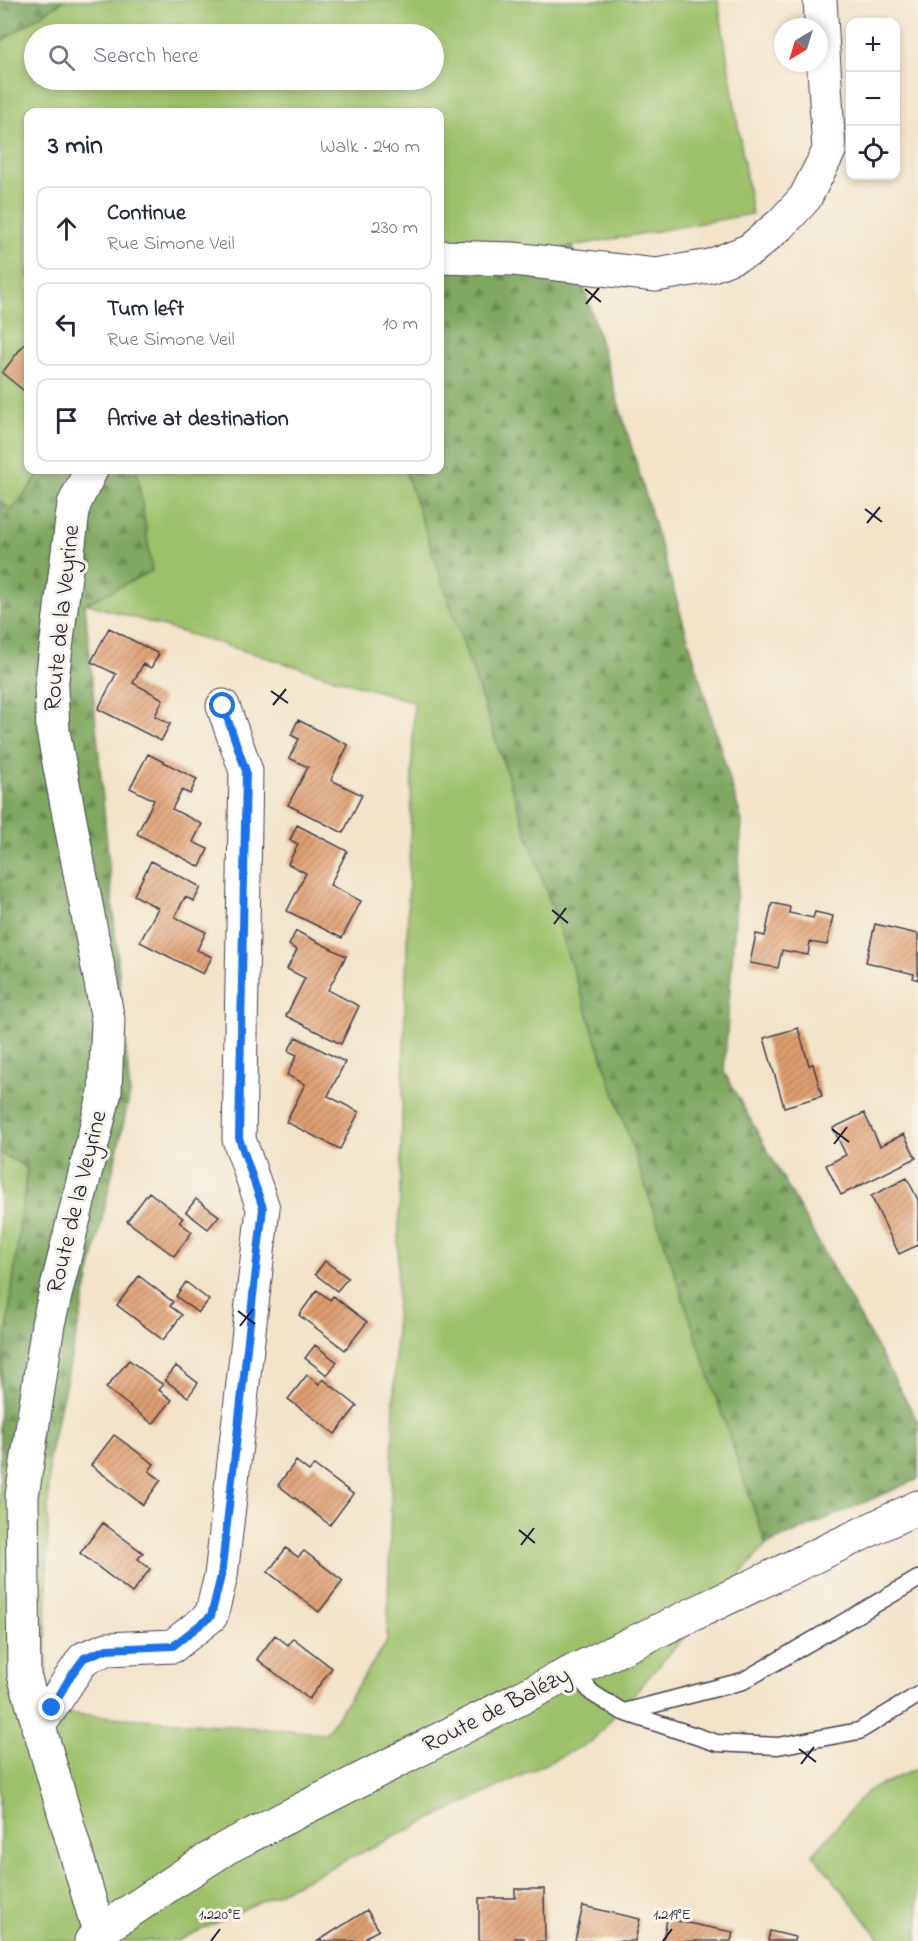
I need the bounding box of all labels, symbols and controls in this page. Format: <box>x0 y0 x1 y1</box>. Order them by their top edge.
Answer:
north arrow <box>774 18 828 72</box>
map controls <box>846 18 900 180</box>
button: + <box>846 18 900 72</box>
search box <box>24 24 444 90</box>
icon: search <box>45 41 78 74</box>
text: Search here <box>93 41 198 73</box>
button: − <box>846 72 900 126</box>
button: locate <box>846 126 900 180</box>
text: 3 min <box>48 128 103 166</box>
text: Walk · 240 m <box>320 133 420 162</box>
text: Continue <box>107 198 186 230</box>
icon: ahead <box>50 212 83 245</box>
text: 230 m <box>371 214 418 243</box>
text: Rue Simone Veil <box>107 230 235 259</box>
text: Turn left <box>107 294 184 326</box>
icon: left <box>50 308 83 341</box>
text: 10 m <box>382 310 418 339</box>
text: Rue Simone Veil <box>107 326 235 355</box>
icon: arrive <box>50 404 83 437</box>
text: Arrive at destination <box>107 404 289 436</box>
street label: Route de la Veyrine <box>36 523 91 713</box>
route start <box>209 692 235 718</box>
street label: Route de la Veyrine <box>38 1107 119 1297</box>
street label: Route de Balézy <box>417 1659 577 1764</box>
route end <box>38 1694 64 1720</box>
text: 1.220°E <box>199 1904 241 1926</box>
text: 1.219°E <box>653 1904 691 1926</box>

